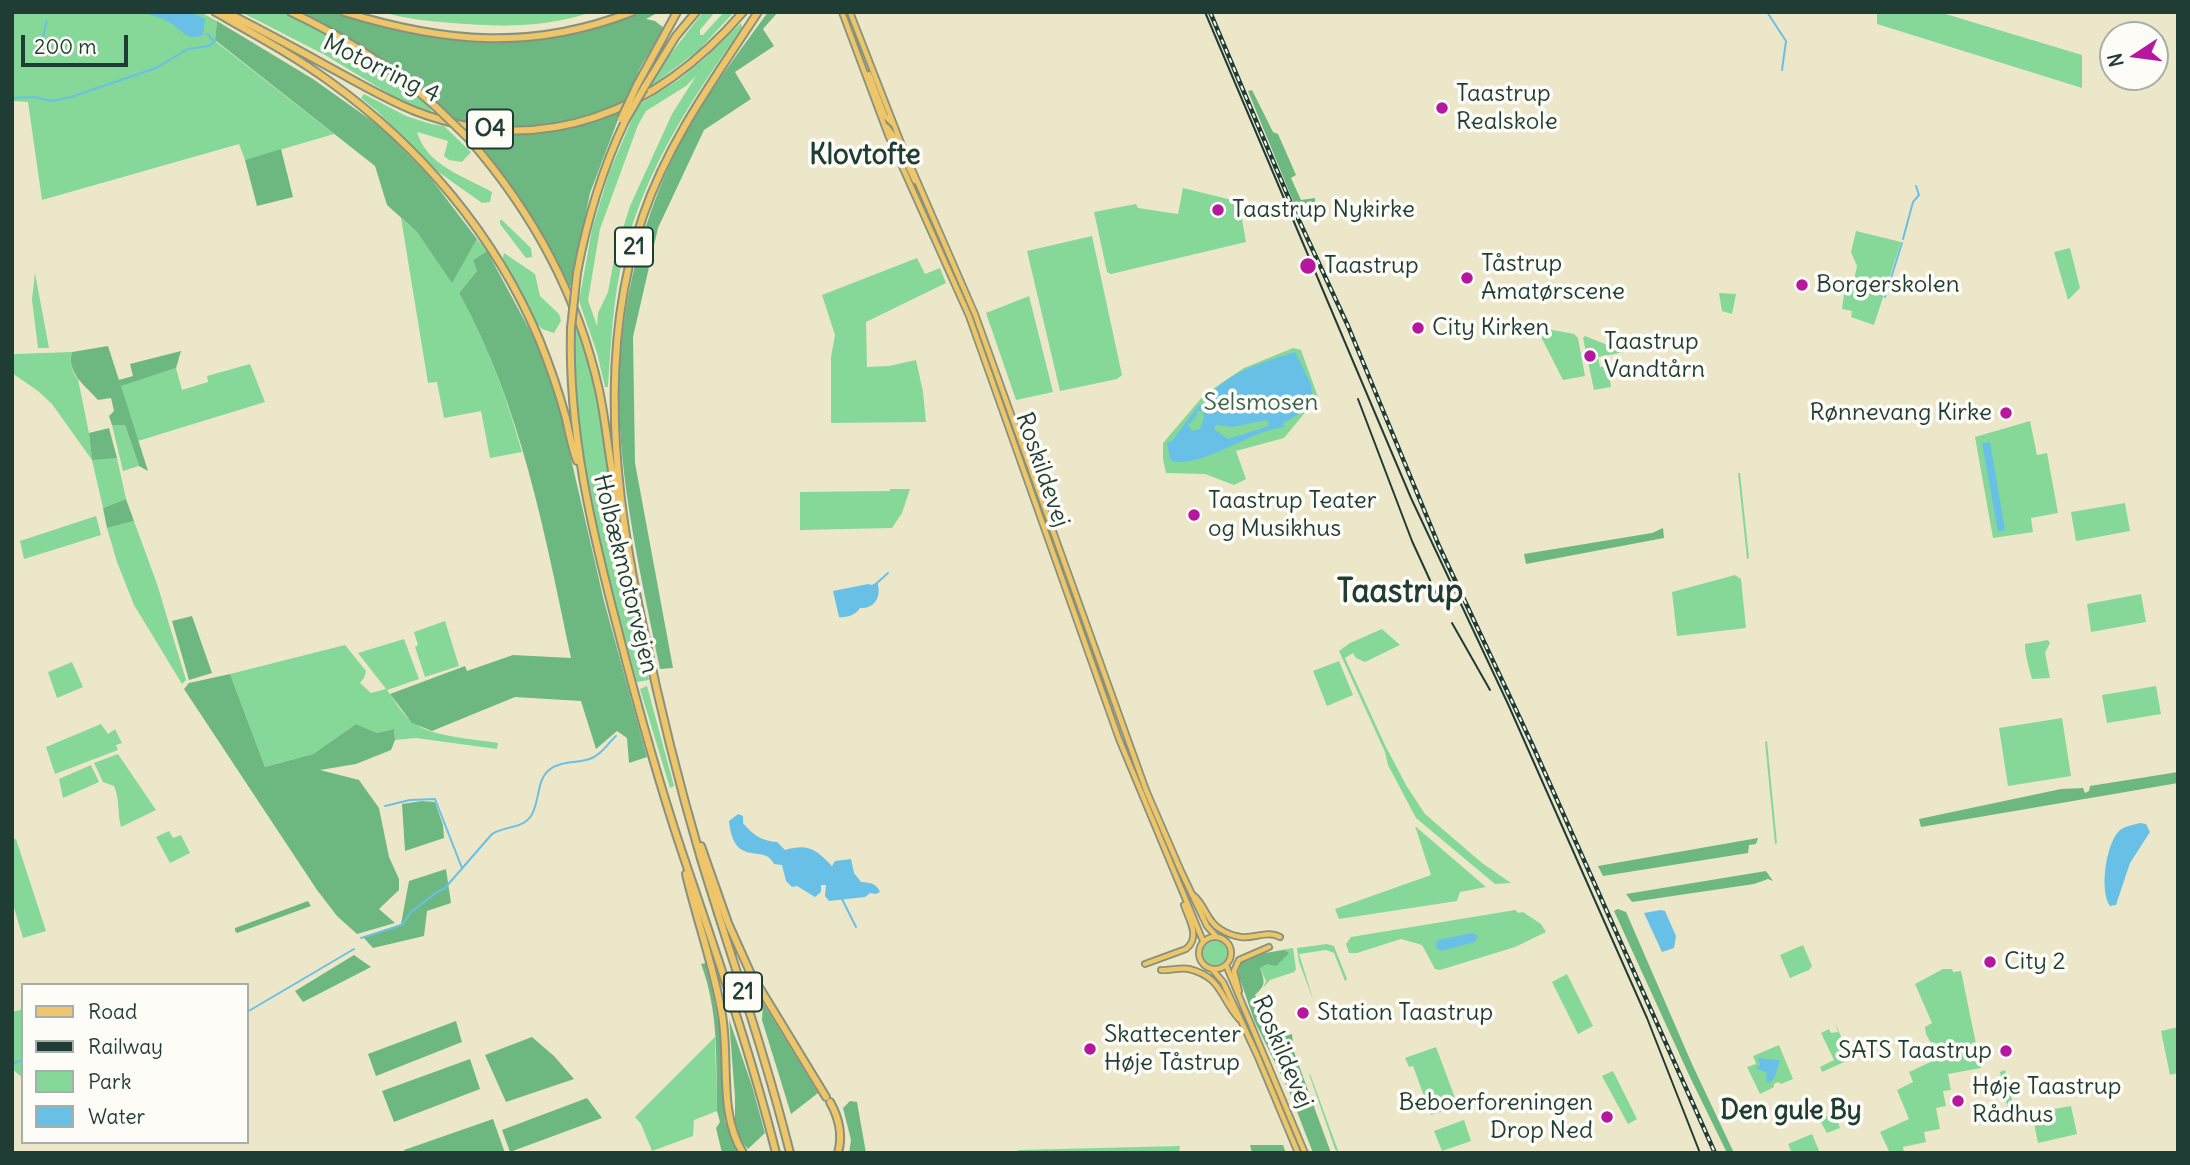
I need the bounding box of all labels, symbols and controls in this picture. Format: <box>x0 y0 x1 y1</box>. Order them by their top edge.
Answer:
scale bar <box>24 21 131 65</box>
north arrow <box>2099 21 2169 91</box>
street label: Motorring 4 <box>318 28 444 110</box>
text: 200 m <box>34 33 97 60</box>
text: N <box>2102 51 2129 69</box>
place label: Taastrup Realskole <box>1456 80 1558 136</box>
marker: Taastrup Realskole <box>1434 100 1450 116</box>
road number: O4 <box>467 110 513 148</box>
district label: Klovtofte <box>809 139 921 173</box>
place label: Taastrup Nykirke <box>1232 196 1415 224</box>
marker: Taastrup Nykirke <box>1210 202 1226 218</box>
road number: 21 <box>615 228 653 266</box>
place label: Tåstrup Amatørscene <box>1481 250 1625 306</box>
place label: Taastrup <box>1324 252 1419 280</box>
marker: Taastrup <box>1298 256 1318 276</box>
marker: Tåstrup Amatørscene <box>1459 270 1475 286</box>
place label: Borgerskolen <box>1816 271 1960 299</box>
marker: Borgerskolen <box>1794 277 1810 293</box>
place label: City Kirken <box>1432 314 1549 342</box>
marker: City Kirken <box>1410 320 1426 336</box>
place label: Taastrup Vandtårn <box>1604 328 1705 384</box>
marker: Taastrup Vandtårn <box>1582 348 1598 364</box>
park label: Selsmosen <box>1204 389 1318 417</box>
place label: Rønnevang Kirke <box>1810 399 1992 427</box>
marker: Rønnevang Kirke <box>1998 405 2014 421</box>
street label: Roskildevej <box>1009 409 1075 531</box>
street label: Holbækmotorvejen <box>586 471 664 677</box>
place label: Taastrup Teater og Musikhus <box>1208 487 1377 543</box>
marker: Taastrup Teater og Musikhus <box>1186 507 1202 523</box>
district label: Taastrup <box>1337 574 1463 612</box>
place label: City 2 <box>2004 948 2066 976</box>
marker: City 2 <box>1982 954 1998 970</box>
road number: 21 <box>724 973 762 1012</box>
legend <box>21 983 248 1144</box>
street label: Roskildevej <box>1245 991 1319 1113</box>
text: Road <box>88 998 137 1025</box>
place label: Station Taastrup <box>1317 999 1493 1027</box>
marker: Station Taastrup <box>1295 1005 1311 1021</box>
place label: Skattecenter Høje Tåstrup <box>1104 1021 1241 1077</box>
text: Railway <box>88 1033 163 1060</box>
place label: SATS Taastrup <box>1838 1037 1992 1065</box>
marker: Skattecenter Høje Tåstrup <box>1082 1041 1098 1057</box>
marker: SATS Taastrup <box>1998 1043 2014 1059</box>
text: Park <box>88 1068 131 1095</box>
place label: Høje Taastrup Rådhus <box>1972 1073 2122 1129</box>
place label: Beboerforeningen Drop Ned <box>1398 1089 1593 1145</box>
marker: Høje Taastrup Rådhus <box>1950 1093 1966 1109</box>
district label: Den gule By <box>1720 1096 1862 1128</box>
text: Water <box>88 1103 145 1130</box>
marker: Beboerforeningen Drop Ned <box>1599 1109 1615 1125</box>

